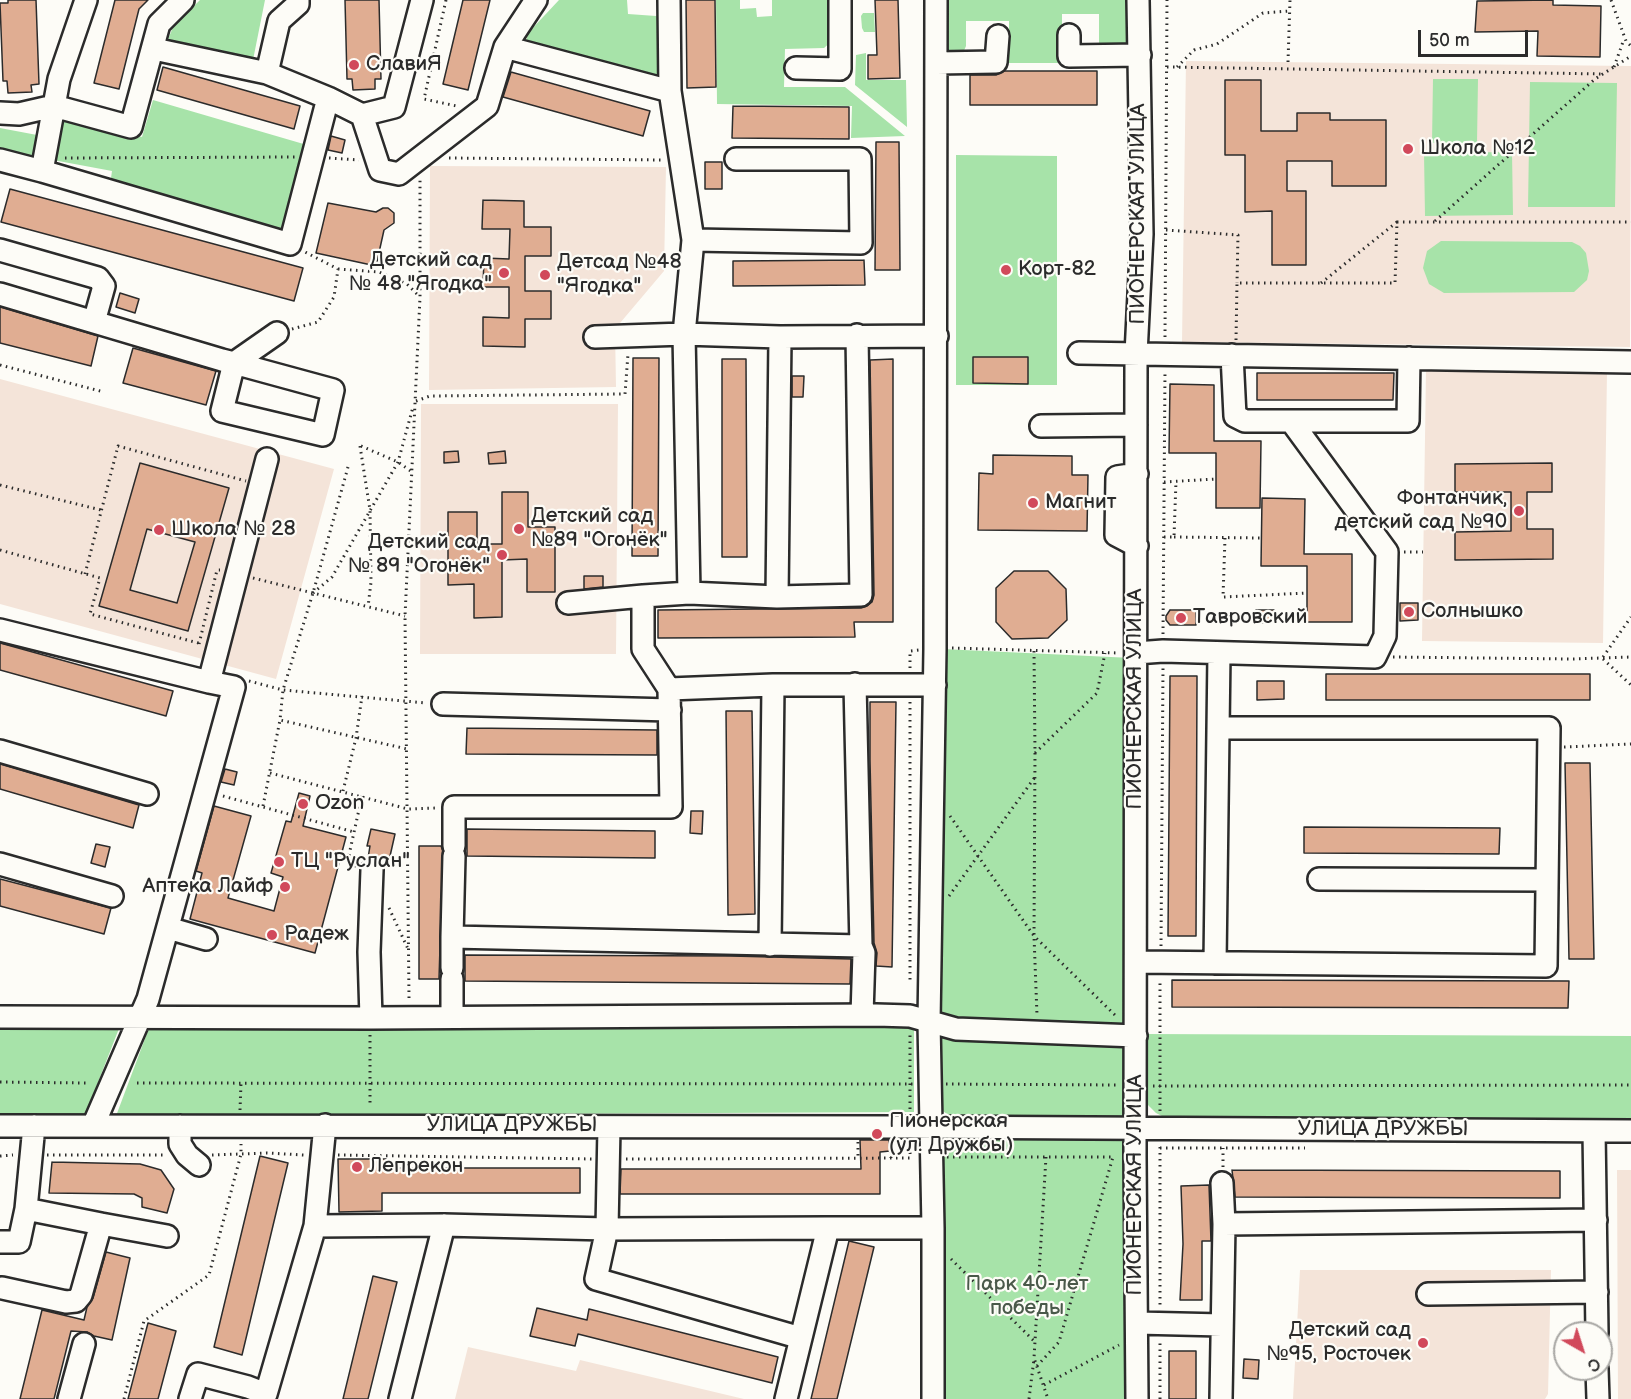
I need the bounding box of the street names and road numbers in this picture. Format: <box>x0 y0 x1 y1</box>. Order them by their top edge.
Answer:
street label: ПИОНЕРСКАЯ УЛИЦА <box>1126 103 1152 325</box>
street label: ПИОНЕРСКАЯ УЛИЦА <box>1123 588 1149 810</box>
street label: ПИОНЕРСКАЯ УЛИЦА <box>1123 1074 1149 1296</box>
street label: УЛИЦА ДРУЖБЫ <box>427 1113 597 1139</box>
street label: УЛИЦА ДРУЖБЫ <box>1298 1117 1468 1143</box>

